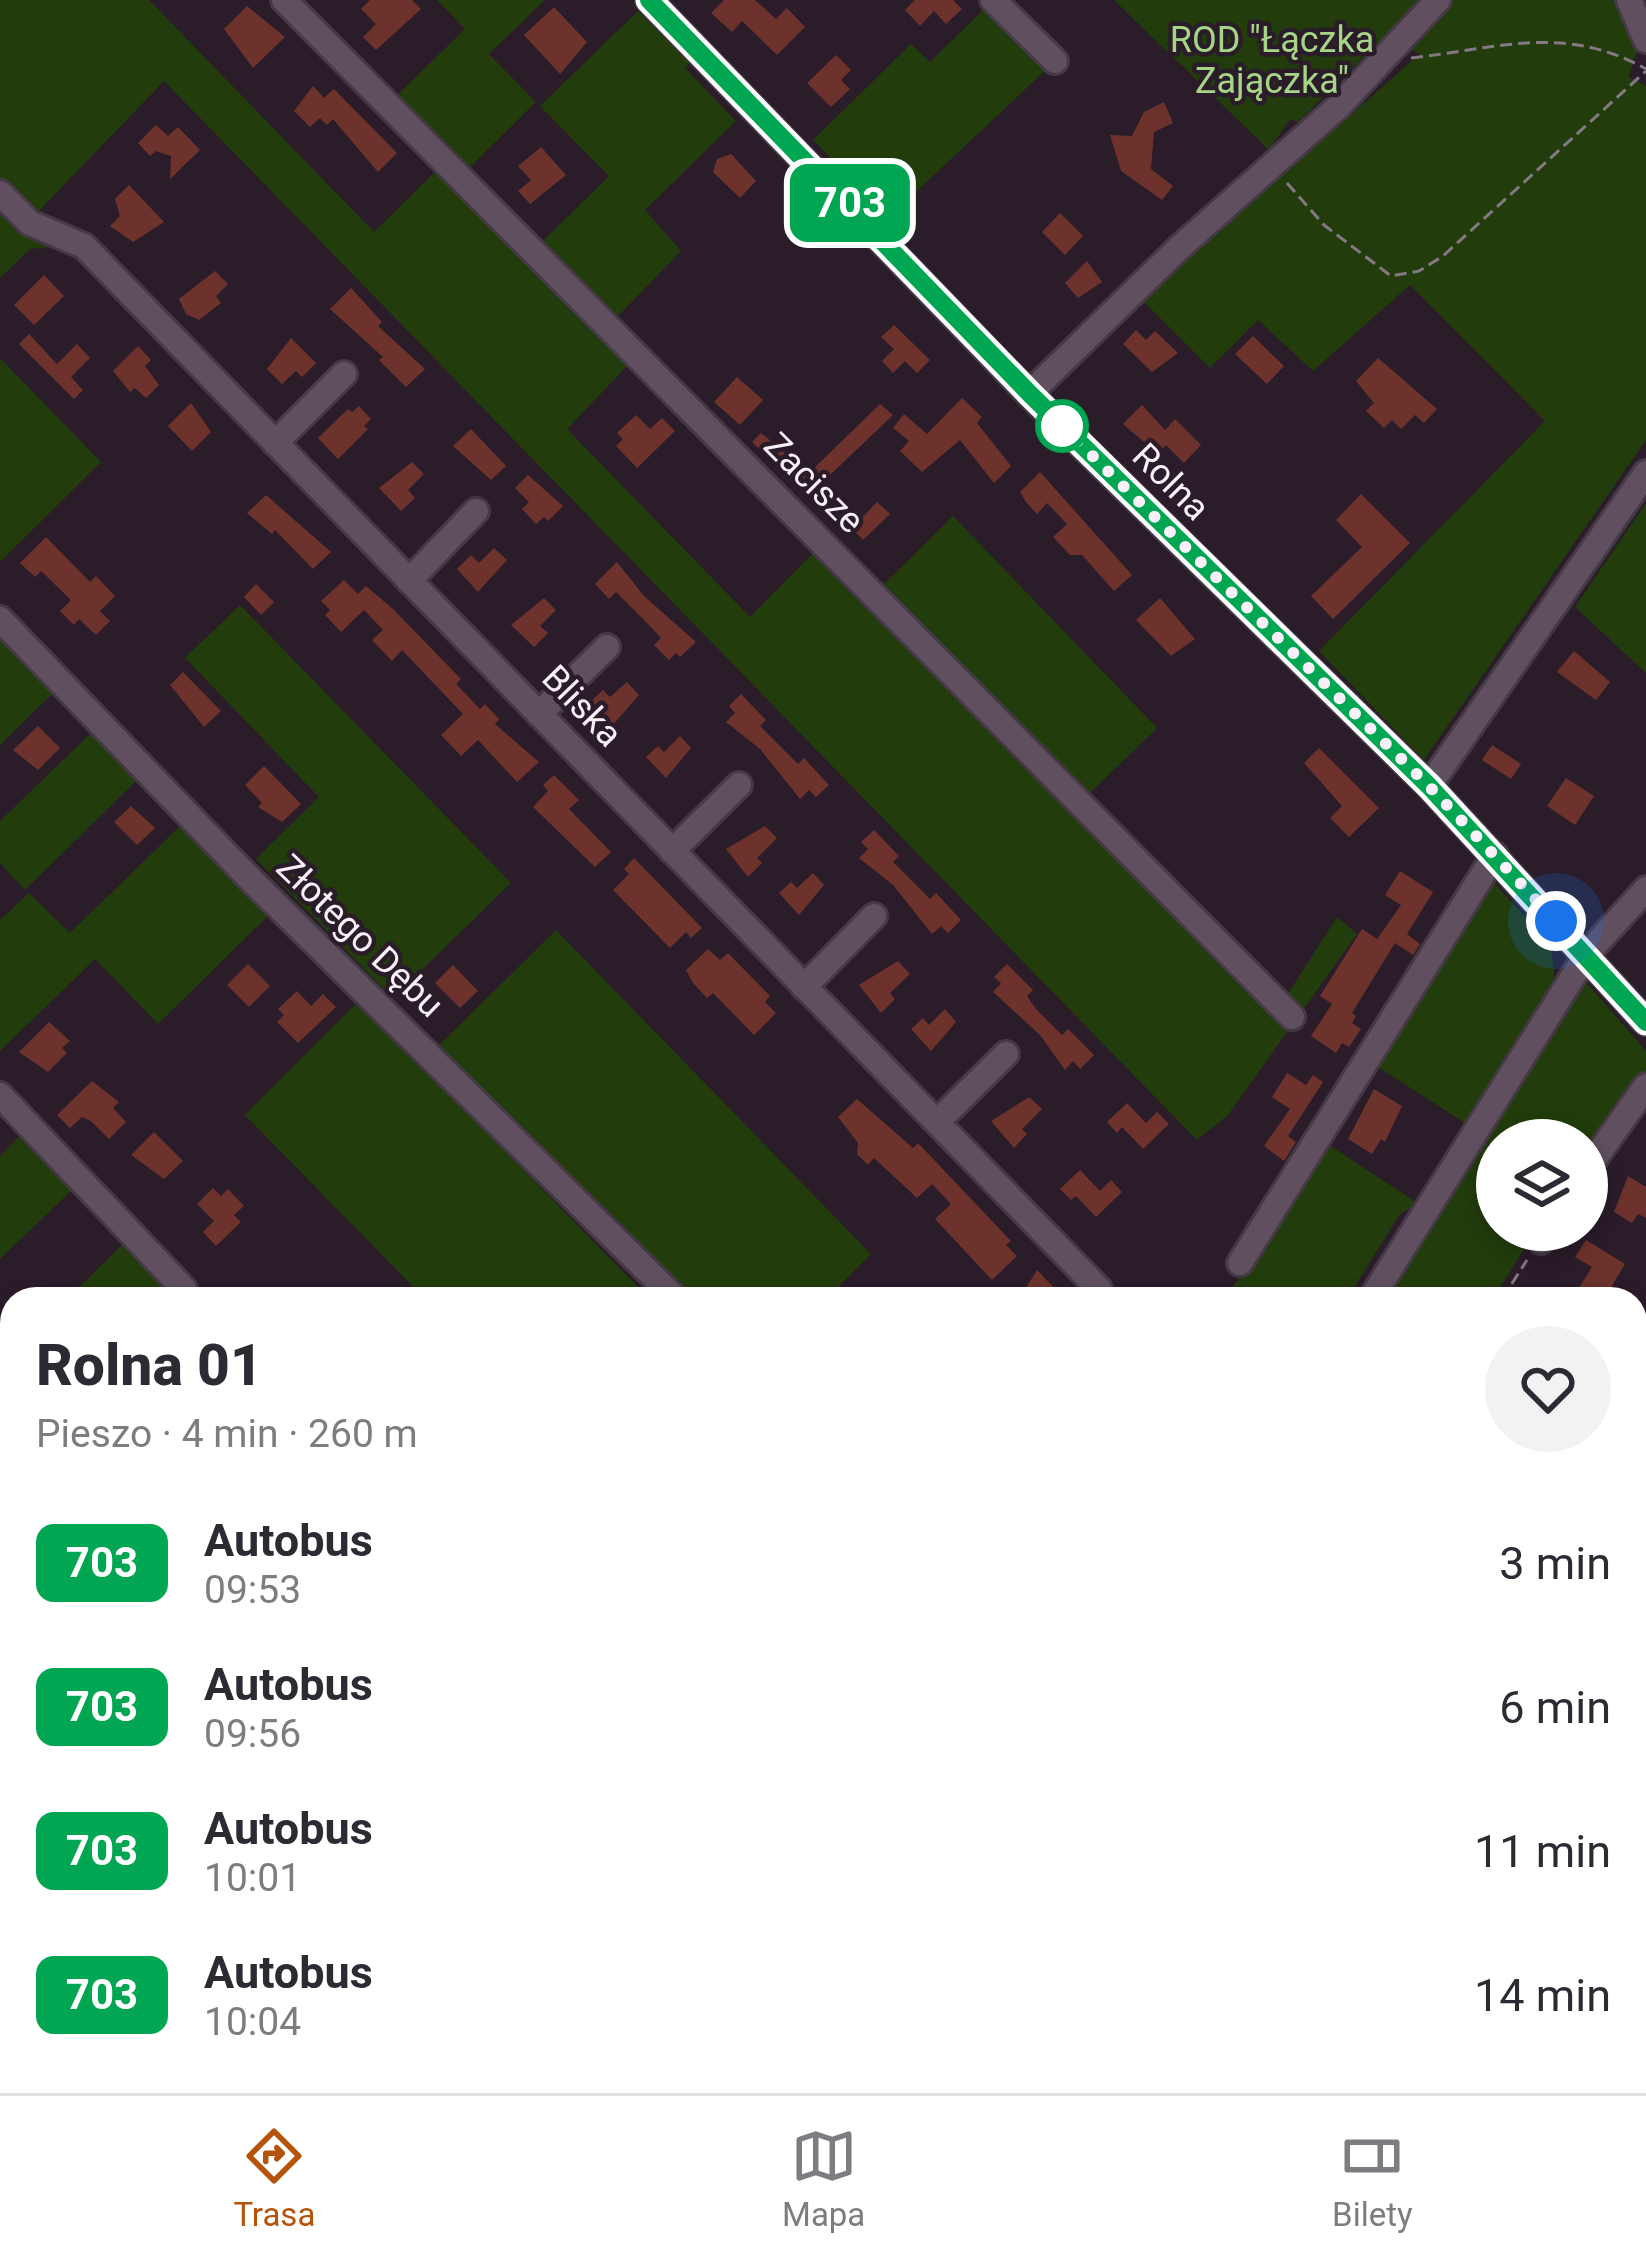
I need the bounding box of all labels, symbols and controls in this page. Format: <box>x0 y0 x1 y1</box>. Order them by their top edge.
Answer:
park label: ROD "Łączka Zajączka" <box>1170 19 1374 102</box>
line badge: 703 <box>781 164 919 242</box>
text: 703 <box>814 178 886 227</box>
unlabelled marker <box>1037 401 1087 451</box>
street label: Zacisze <box>755 424 873 542</box>
street label: Rolna <box>1124 435 1218 529</box>
street label: Bliska <box>533 657 631 755</box>
street label: Złotego Dębu <box>268 846 452 1026</box>
your location <box>1526 891 1586 951</box>
map controls <box>1476 1119 1608 1251</box>
button: layers <box>1476 1119 1608 1251</box>
button: heart <box>1485 1326 1611 1452</box>
text: Rolna 01 <box>36 1332 263 1399</box>
text: Pieszo · 4 min · 260 m <box>36 1411 418 1457</box>
text: Autobus <box>204 1514 373 1567</box>
text: 3 min <box>1499 1537 1611 1590</box>
text: 703 <box>66 1538 138 1587</box>
text: 09:53 <box>204 1567 301 1613</box>
text: Autobus <box>204 1658 373 1711</box>
text: 6 min <box>1499 1681 1611 1734</box>
text: 703 <box>66 1682 138 1731</box>
text: 09:56 <box>204 1711 301 1757</box>
text: Autobus <box>204 1802 373 1855</box>
text: 11 min <box>1474 1825 1611 1878</box>
text: 703 <box>66 1826 138 1875</box>
text: 10:01 <box>204 1855 301 1901</box>
text: Autobus <box>204 1946 373 1999</box>
text: 14 min <box>1474 1969 1611 2022</box>
text: 703 <box>66 1970 138 2019</box>
text: 10:04 <box>204 1999 301 2045</box>
tab: Trasa <box>233 2123 315 2234</box>
tab: Mapa <box>782 2123 865 2234</box>
tab: Bilety <box>1332 2123 1413 2234</box>

